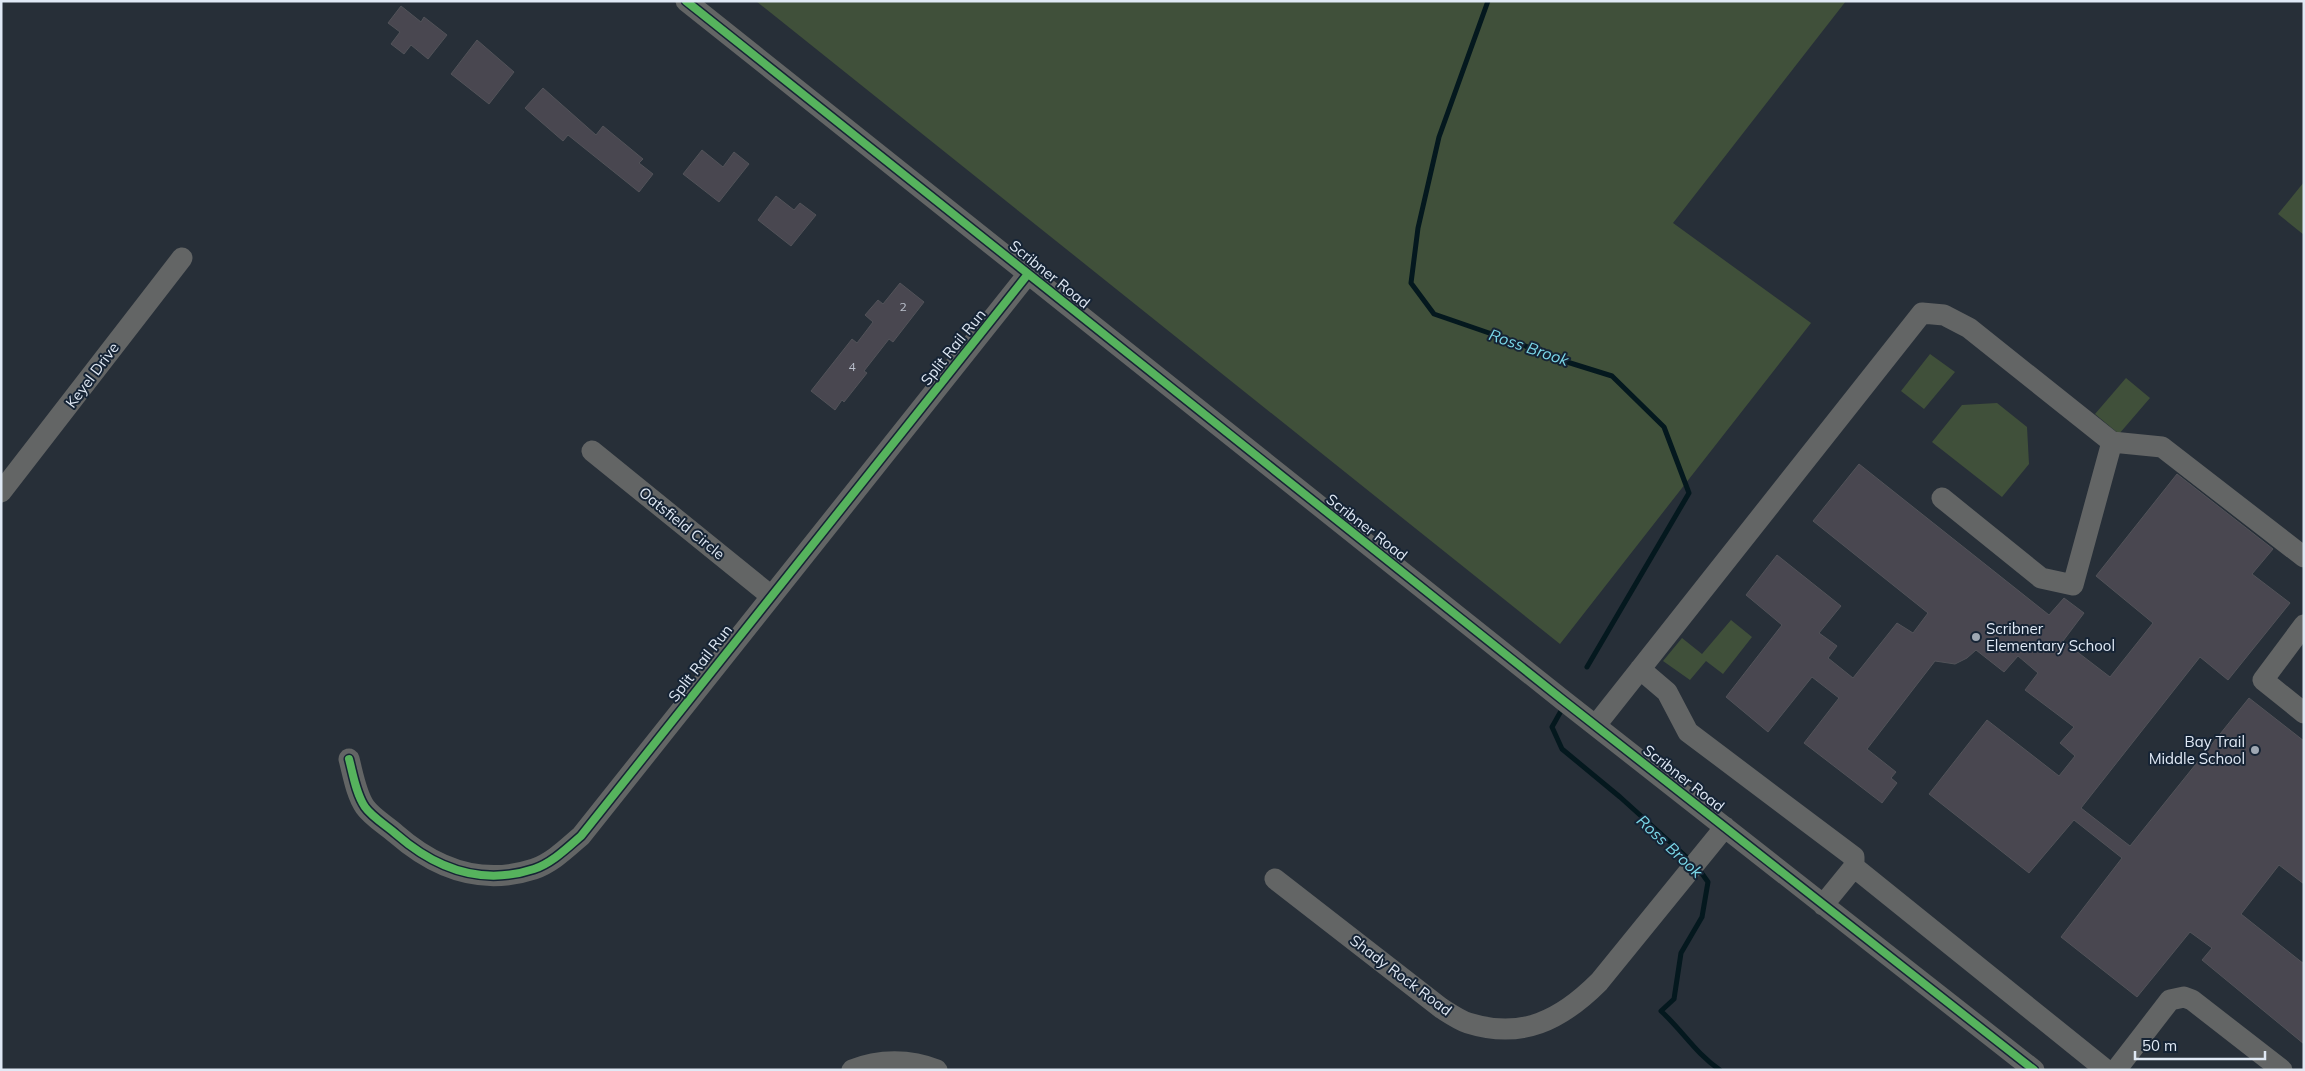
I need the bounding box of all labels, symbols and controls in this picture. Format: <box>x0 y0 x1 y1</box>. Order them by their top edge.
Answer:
street label: Scribner Road <box>1006 236 1094 312</box>
house number: 2 <box>899 299 907 314</box>
street label: Split Rail Run <box>916 305 990 389</box>
water label: Ross Brook <box>1486 324 1572 370</box>
street label: Keyel Drive <box>61 338 123 412</box>
house number: 4 <box>848 359 856 374</box>
street label: Oatsfield Circle <box>635 483 729 563</box>
street label: Scribner Road <box>1323 489 1411 565</box>
place label: Scribner Elementary School <box>1986 619 2115 655</box>
street label: Split Rail Run <box>664 621 736 705</box>
marker: Scribner Elementary School <box>1970 631 1982 643</box>
place label: Bay Trail Middle School <box>2149 732 2245 768</box>
street label: Scribner Road <box>1640 740 1728 816</box>
marker: Bay Trail Middle School <box>2249 744 2261 756</box>
water label: Ross Brook <box>1633 810 1708 882</box>
street label: Shady Rock Road <box>1346 931 1456 1019</box>
scale bar <box>2135 1028 2265 1060</box>
text: 50 m <box>2142 1036 2177 1055</box>

